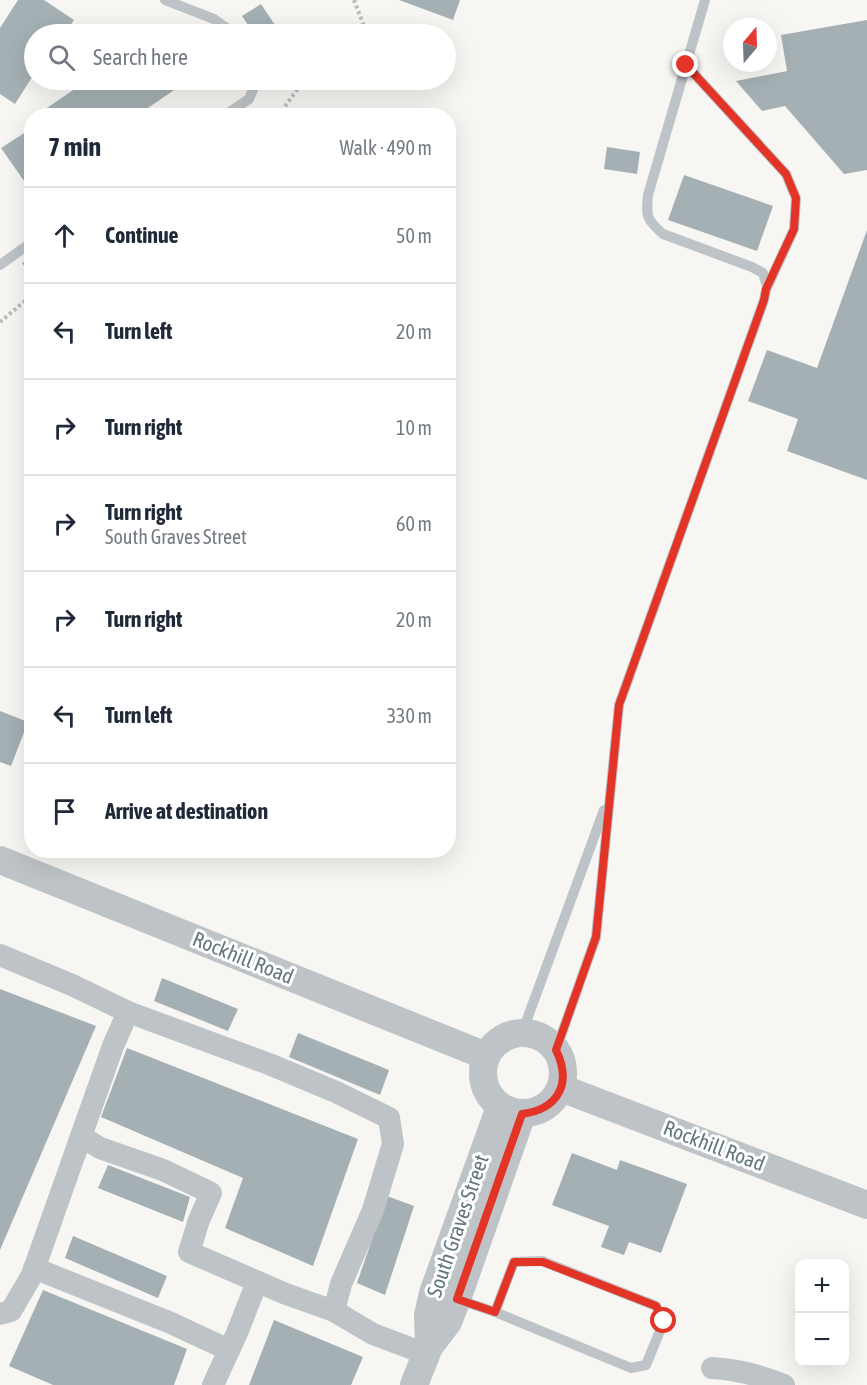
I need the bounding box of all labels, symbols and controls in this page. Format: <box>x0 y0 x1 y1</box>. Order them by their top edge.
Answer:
north arrow <box>723 18 777 72</box>
search box <box>24 24 456 90</box>
icon: search <box>45 41 78 74</box>
text: Search here <box>93 44 188 70</box>
route end <box>672 51 698 77</box>
text: 7 min <box>48 132 101 162</box>
text: Walk · 490 m <box>340 136 432 159</box>
icon: ahead <box>48 219 81 252</box>
text: Continue <box>105 222 179 248</box>
text: 50 m <box>396 224 432 247</box>
icon: left <box>48 315 81 348</box>
text: Turn left <box>105 318 172 344</box>
text: 20 m <box>396 320 432 343</box>
icon: right <box>48 411 81 444</box>
text: Turn right <box>105 414 182 440</box>
text: 10 m <box>396 416 432 439</box>
text: Turn right <box>105 499 182 525</box>
icon: right <box>48 507 81 540</box>
text: 60 m <box>396 512 432 535</box>
text: South Graves Street <box>105 525 247 548</box>
icon: right <box>48 603 81 636</box>
text: Turn right <box>105 606 182 632</box>
text: 20 m <box>396 608 432 631</box>
icon: left <box>48 699 81 732</box>
text: Turn left <box>105 702 172 728</box>
text: 330 m <box>387 704 432 727</box>
icon: arrive <box>48 795 81 828</box>
text: Arrive at destination <box>105 798 268 824</box>
street label: Rockhill Road <box>190 926 297 988</box>
street label: Rockhill Road <box>660 1115 768 1175</box>
street label: South Graves Street <box>421 1151 493 1300</box>
map controls <box>795 1259 849 1367</box>
button: + <box>795 1259 849 1313</box>
route start <box>650 1307 676 1333</box>
button: − <box>795 1313 849 1367</box>

